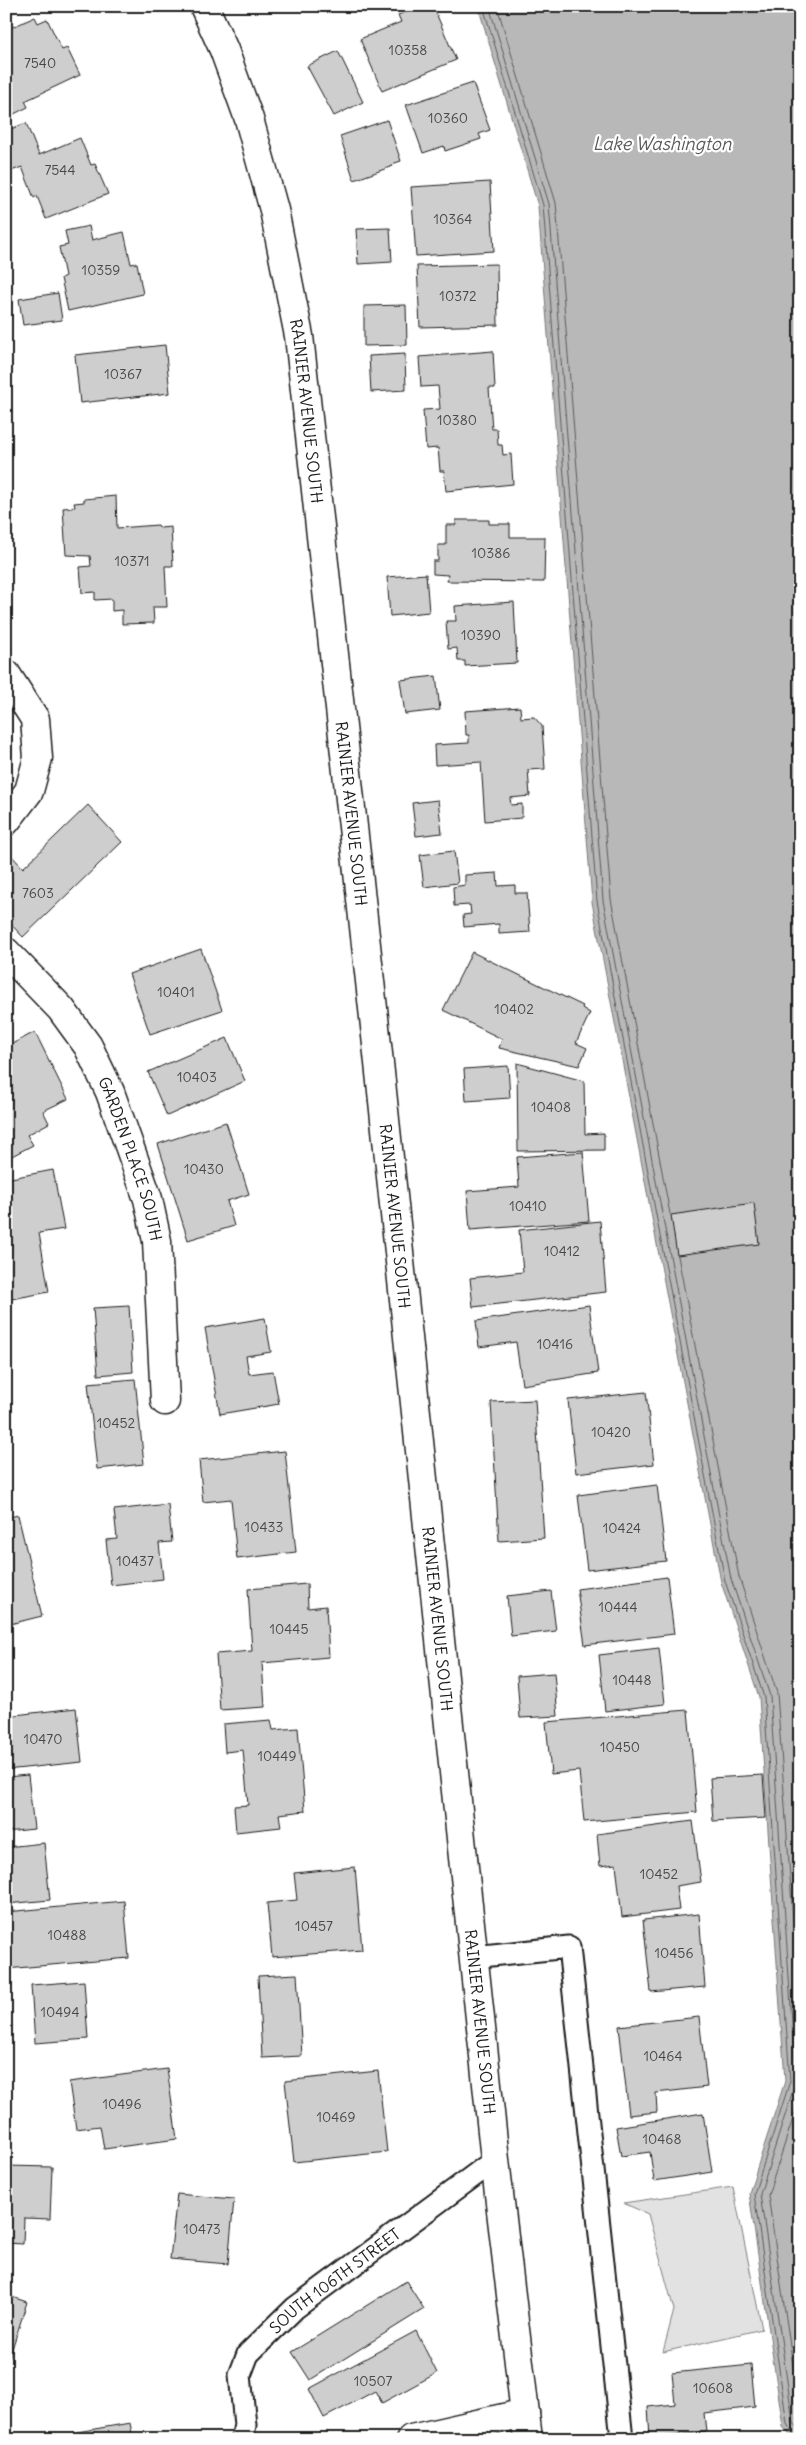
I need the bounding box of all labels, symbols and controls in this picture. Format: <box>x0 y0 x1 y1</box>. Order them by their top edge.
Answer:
house number: 10358 <box>389 41 427 59</box>
house number: 7540 <box>24 54 56 72</box>
house number: 10360 <box>428 109 468 127</box>
water label: Lake Washington <box>593 132 732 155</box>
house number: 7544 <box>44 161 76 179</box>
house number: 10364 <box>434 210 472 228</box>
house number: 10359 <box>82 261 120 279</box>
house number: 10372 <box>439 287 477 305</box>
street label: RAINIER AVENUE SOUTH <box>286 317 327 504</box>
house number: 10367 <box>104 365 142 383</box>
house number: 10380 <box>437 411 477 429</box>
house number: 10386 <box>472 544 510 562</box>
house number: 10371 <box>114 552 150 570</box>
house number: 10390 <box>461 626 501 644</box>
street label: RAINIER AVENUE SOUTH <box>331 720 372 907</box>
house number: 7603 <box>22 884 54 902</box>
house number: 10401 <box>157 983 195 1001</box>
house number: 10402 <box>494 1000 534 1018</box>
house number: 10403 <box>177 1068 217 1086</box>
street label: GARDEN PLACE SOUTH <box>94 1073 167 1243</box>
house number: 10408 <box>531 1098 571 1116</box>
street label: RAINIER AVENUE SOUTH <box>376 1123 415 1309</box>
house number: 10430 <box>184 1160 224 1178</box>
house number: 10410 <box>509 1197 547 1215</box>
house number: 10412 <box>544 1242 580 1260</box>
house number: 10416 <box>537 1335 573 1353</box>
house number: 10452 <box>97 1414 136 1432</box>
house number: 10420 <box>591 1423 631 1441</box>
house number: 10433 <box>245 1518 283 1536</box>
house number: 10424 <box>603 1519 641 1537</box>
street label: RAINIER AVENUE SOUTH <box>418 1526 457 1712</box>
house number: 10437 <box>116 1552 154 1570</box>
house number: 10444 <box>598 1598 638 1616</box>
house number: 10445 <box>269 1620 309 1638</box>
house number: 10448 <box>612 1671 652 1689</box>
house number: 10470 <box>24 1730 62 1748</box>
house number: 10450 <box>600 1738 640 1756</box>
house number: 10449 <box>257 1747 297 1765</box>
house number: 10452 <box>640 1865 679 1883</box>
house number: 10457 <box>295 1917 333 1935</box>
house number: 10488 <box>48 1926 87 1944</box>
street label: RAINIER AVENUE SOUTH <box>461 1928 500 2115</box>
house number: 10456 <box>655 1944 694 1962</box>
house number: 10494 <box>40 2003 80 2021</box>
house number: 10464 <box>643 2047 683 2065</box>
house number: 10496 <box>103 2095 142 2113</box>
house number: 10469 <box>317 2108 356 2126</box>
house number: 10468 <box>642 2130 682 2148</box>
house number: 10473 <box>183 2220 221 2238</box>
street label: SOUTH 106TH STREET <box>265 2224 404 2338</box>
house number: 10507 <box>354 2372 392 2390</box>
house number: 10608 <box>693 2379 733 2397</box>

